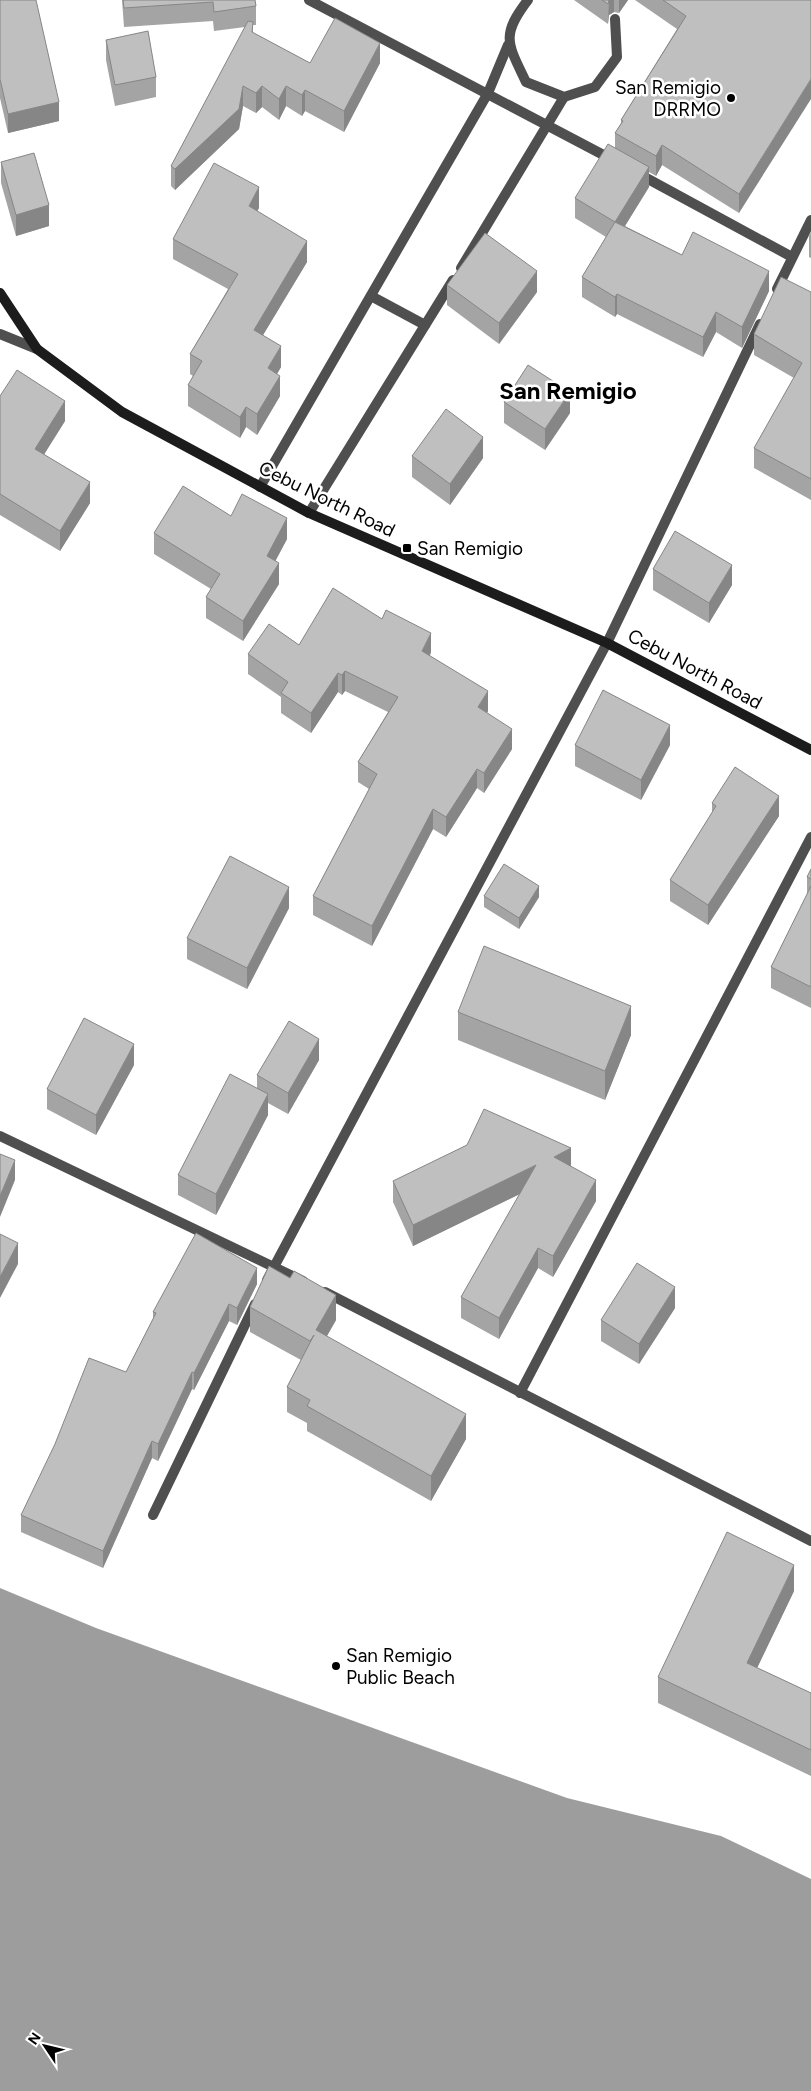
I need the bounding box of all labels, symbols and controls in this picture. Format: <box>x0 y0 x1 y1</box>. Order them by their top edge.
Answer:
place label: San Remigio DRRMO <box>615 76 721 121</box>
marker: San Remigio DRRMO <box>725 92 737 104</box>
district label: San Remigio <box>499 376 637 405</box>
street label: Cebu North Road <box>255 456 399 542</box>
place label: San Remigio <box>417 537 523 560</box>
marker: San Remigio <box>401 542 413 554</box>
street label: Cebu North Road <box>624 624 766 714</box>
place label: San Remigio Public Beach <box>346 1644 455 1689</box>
marker: San Remigio Public Beach <box>330 1660 342 1672</box>
north arrow <box>20 2021 70 2071</box>
text: N <box>25 2030 45 2048</box>

